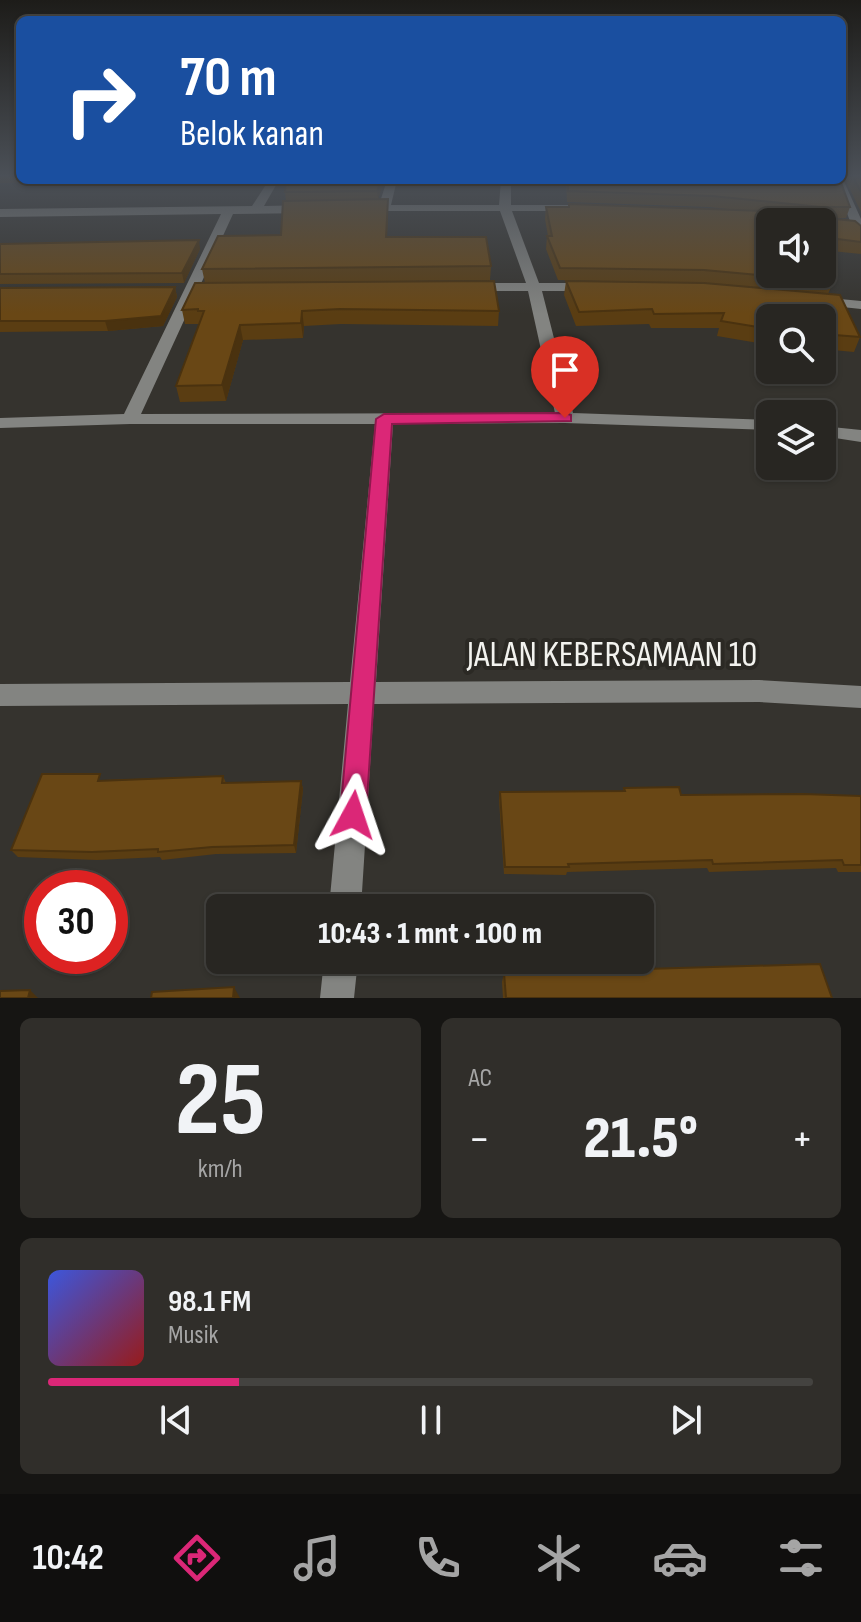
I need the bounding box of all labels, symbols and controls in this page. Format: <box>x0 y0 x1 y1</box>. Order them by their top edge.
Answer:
text: 70 m <box>180 45 277 112</box>
icon: right <box>48 48 152 152</box>
text: Belok kanan <box>180 113 324 156</box>
map controls <box>756 208 836 480</box>
button: sound <box>756 208 836 288</box>
button: search <box>756 304 836 384</box>
pin <box>531 336 599 418</box>
icon: arrive <box>543 348 587 392</box>
button: layers <box>756 400 836 480</box>
street label: JALAN KEBERSAMAAN 10 <box>466 634 757 677</box>
position arrow <box>311 773 395 857</box>
speed limit sign: 30 <box>24 870 128 974</box>
text: 10:43 · 1 mnt · 100 m <box>318 916 542 952</box>
text: 25 <box>175 1039 266 1164</box>
text: AC <box>469 1063 492 1094</box>
text: 21.5° <box>584 1103 698 1175</box>
text: − <box>469 1113 490 1166</box>
text: + <box>791 1113 813 1166</box>
text: km/h <box>198 1154 243 1185</box>
text: 98.1 FM <box>168 1284 251 1320</box>
text: Musik <box>168 1320 218 1351</box>
icon: previous <box>154 1398 198 1442</box>
icon: pause <box>409 1398 453 1442</box>
icon: next <box>664 1398 708 1442</box>
icon: directions <box>169 1530 225 1586</box>
icon: music <box>289 1530 345 1586</box>
icon: phone <box>410 1530 466 1586</box>
icon: climate <box>531 1530 587 1586</box>
icon: car <box>652 1530 708 1586</box>
icon: filters <box>773 1530 829 1586</box>
text: 10:42 <box>32 1537 104 1580</box>

